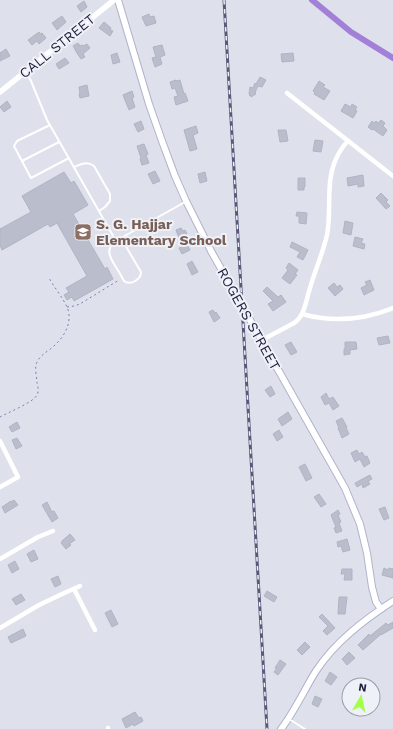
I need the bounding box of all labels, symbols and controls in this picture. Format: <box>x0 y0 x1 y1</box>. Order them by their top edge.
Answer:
street label: CALL STREET <box>16 10 98 81</box>
place label: S. G. Hajjar Elementary School <box>96 216 227 248</box>
school or university icon: S. G. Hajjar Elementary School <box>73 222 93 242</box>
street label: ROGERS STREET <box>214 265 284 373</box>
north arrow <box>341 677 381 717</box>
text: N <box>357 681 368 695</box>

